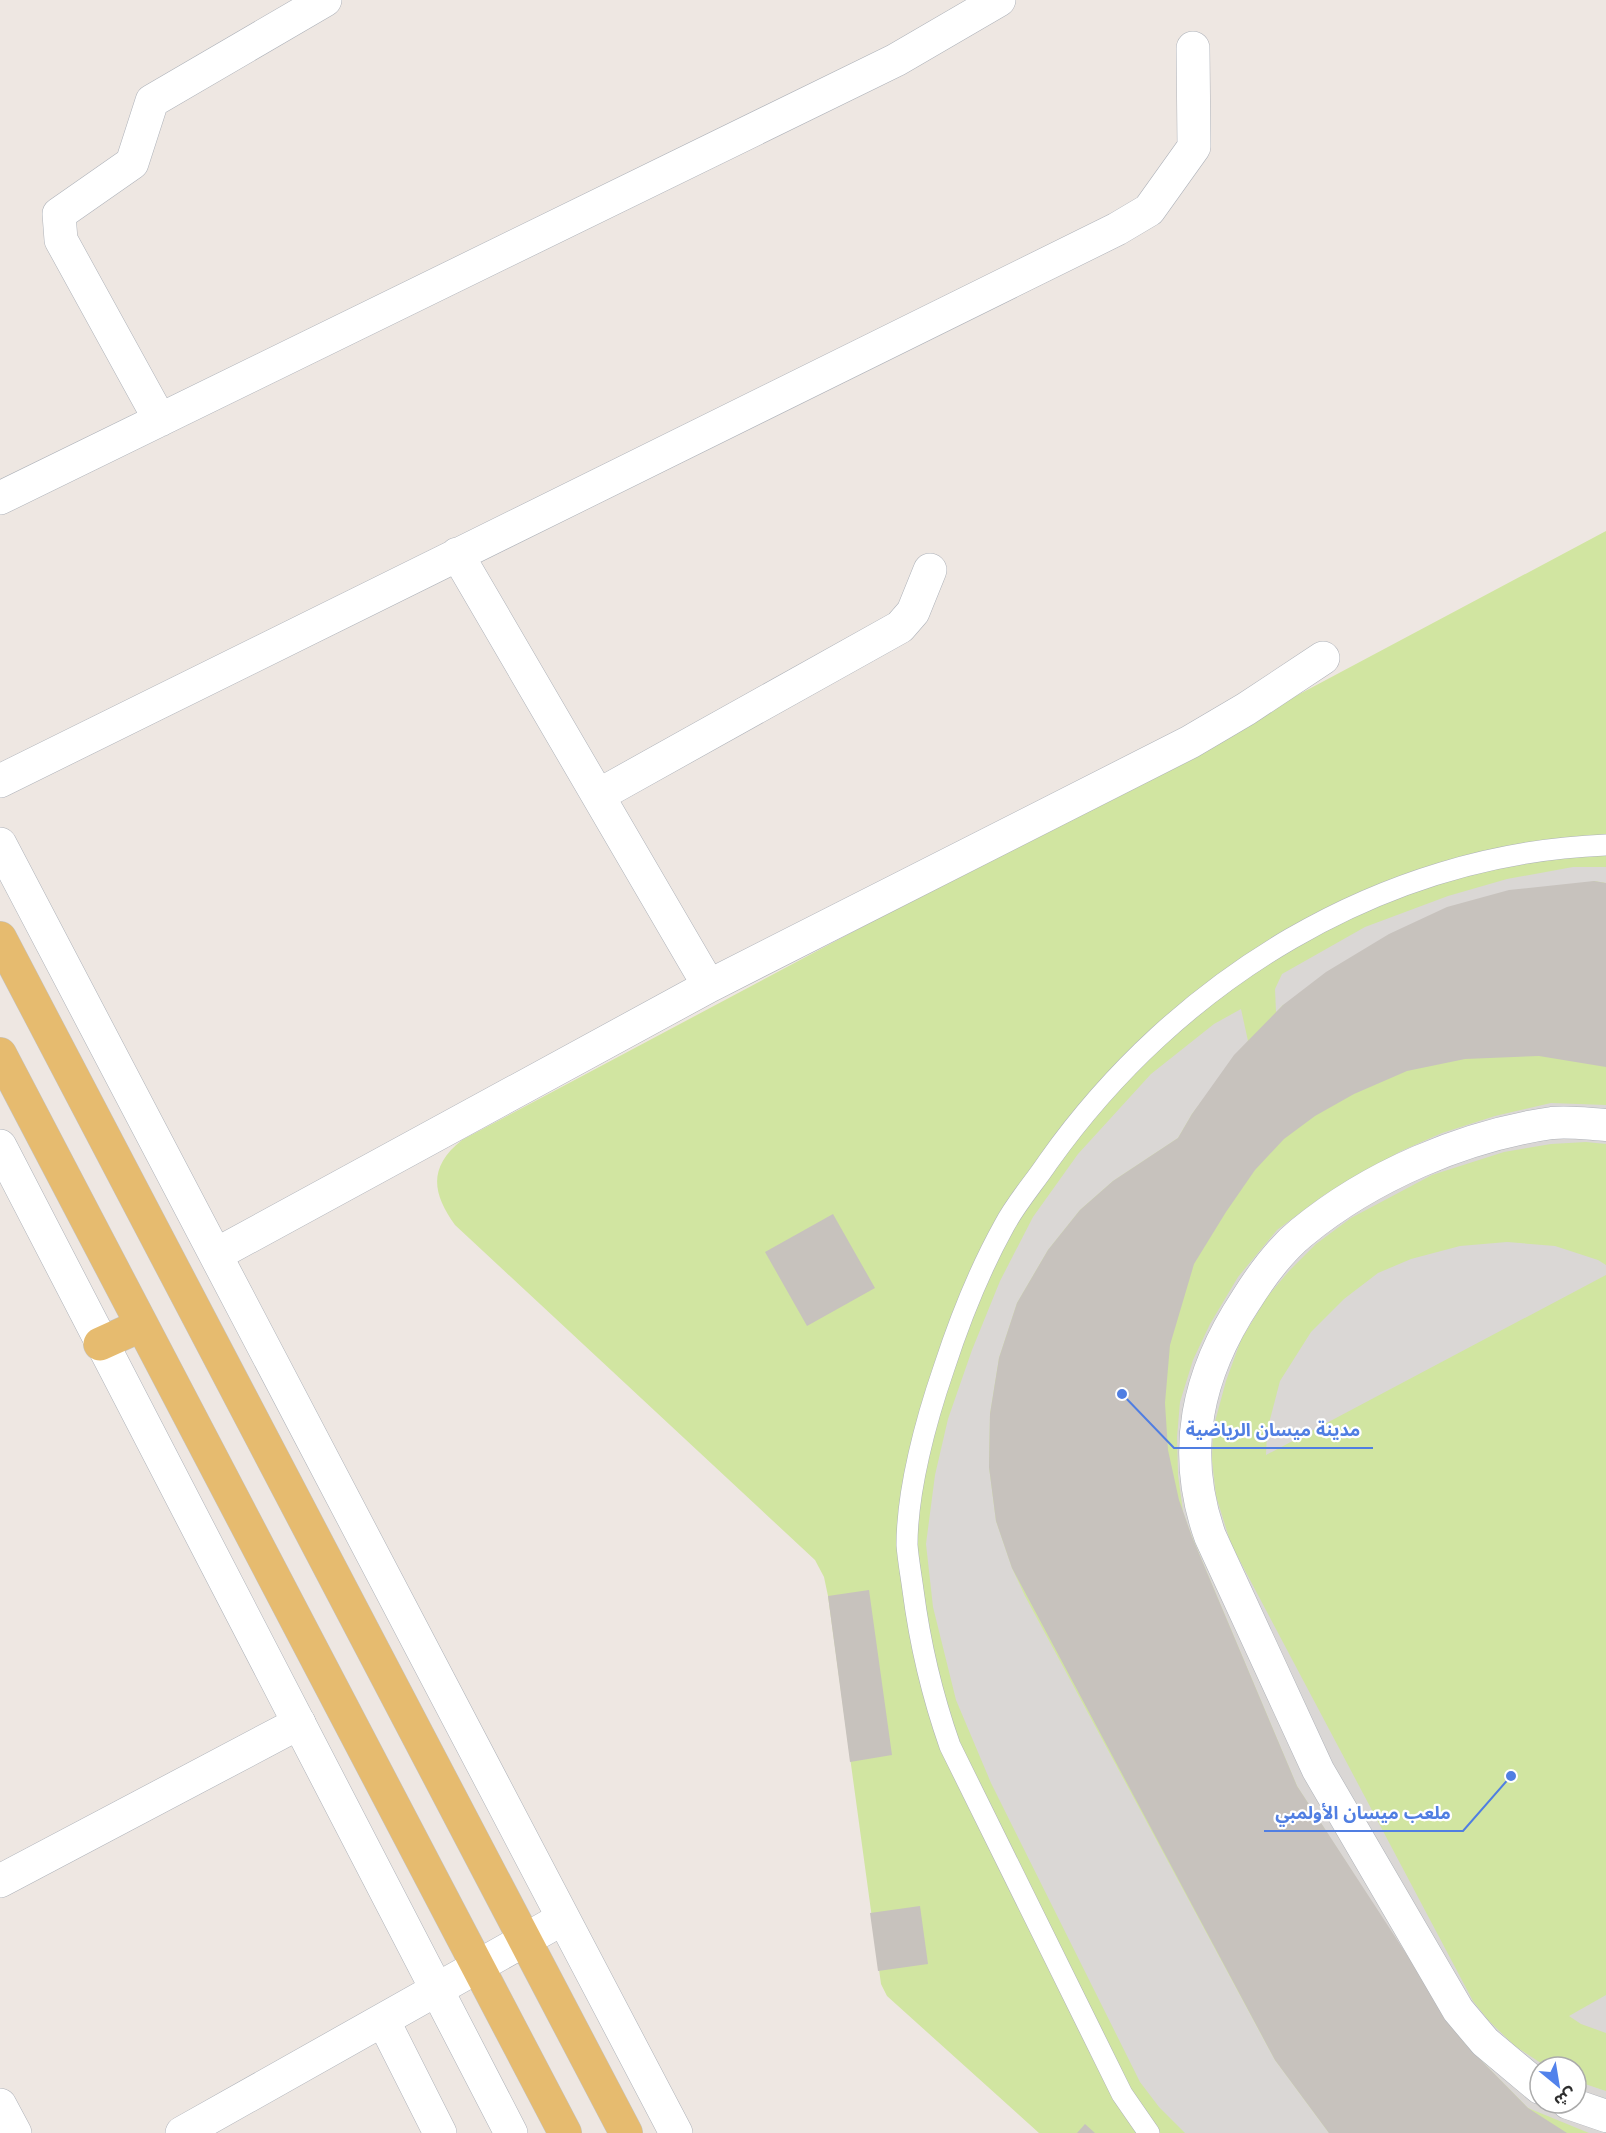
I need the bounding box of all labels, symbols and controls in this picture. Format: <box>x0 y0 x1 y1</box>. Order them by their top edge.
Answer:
callout: مدينة ميسان الرياضية <box>1174 1412 1373 1448</box>
text: مدينة ميسان الرياضية <box>1186 1418 1360 1441</box>
callout: ملعب ميسان الأولمبي <box>1264 1795 1463 1831</box>
text: ملعب ميسان الأولمبي <box>1275 1801 1451 1827</box>
north arrow <box>1528 2055 1588 2115</box>
text: ش <box>1551 2084 1580 2112</box>

